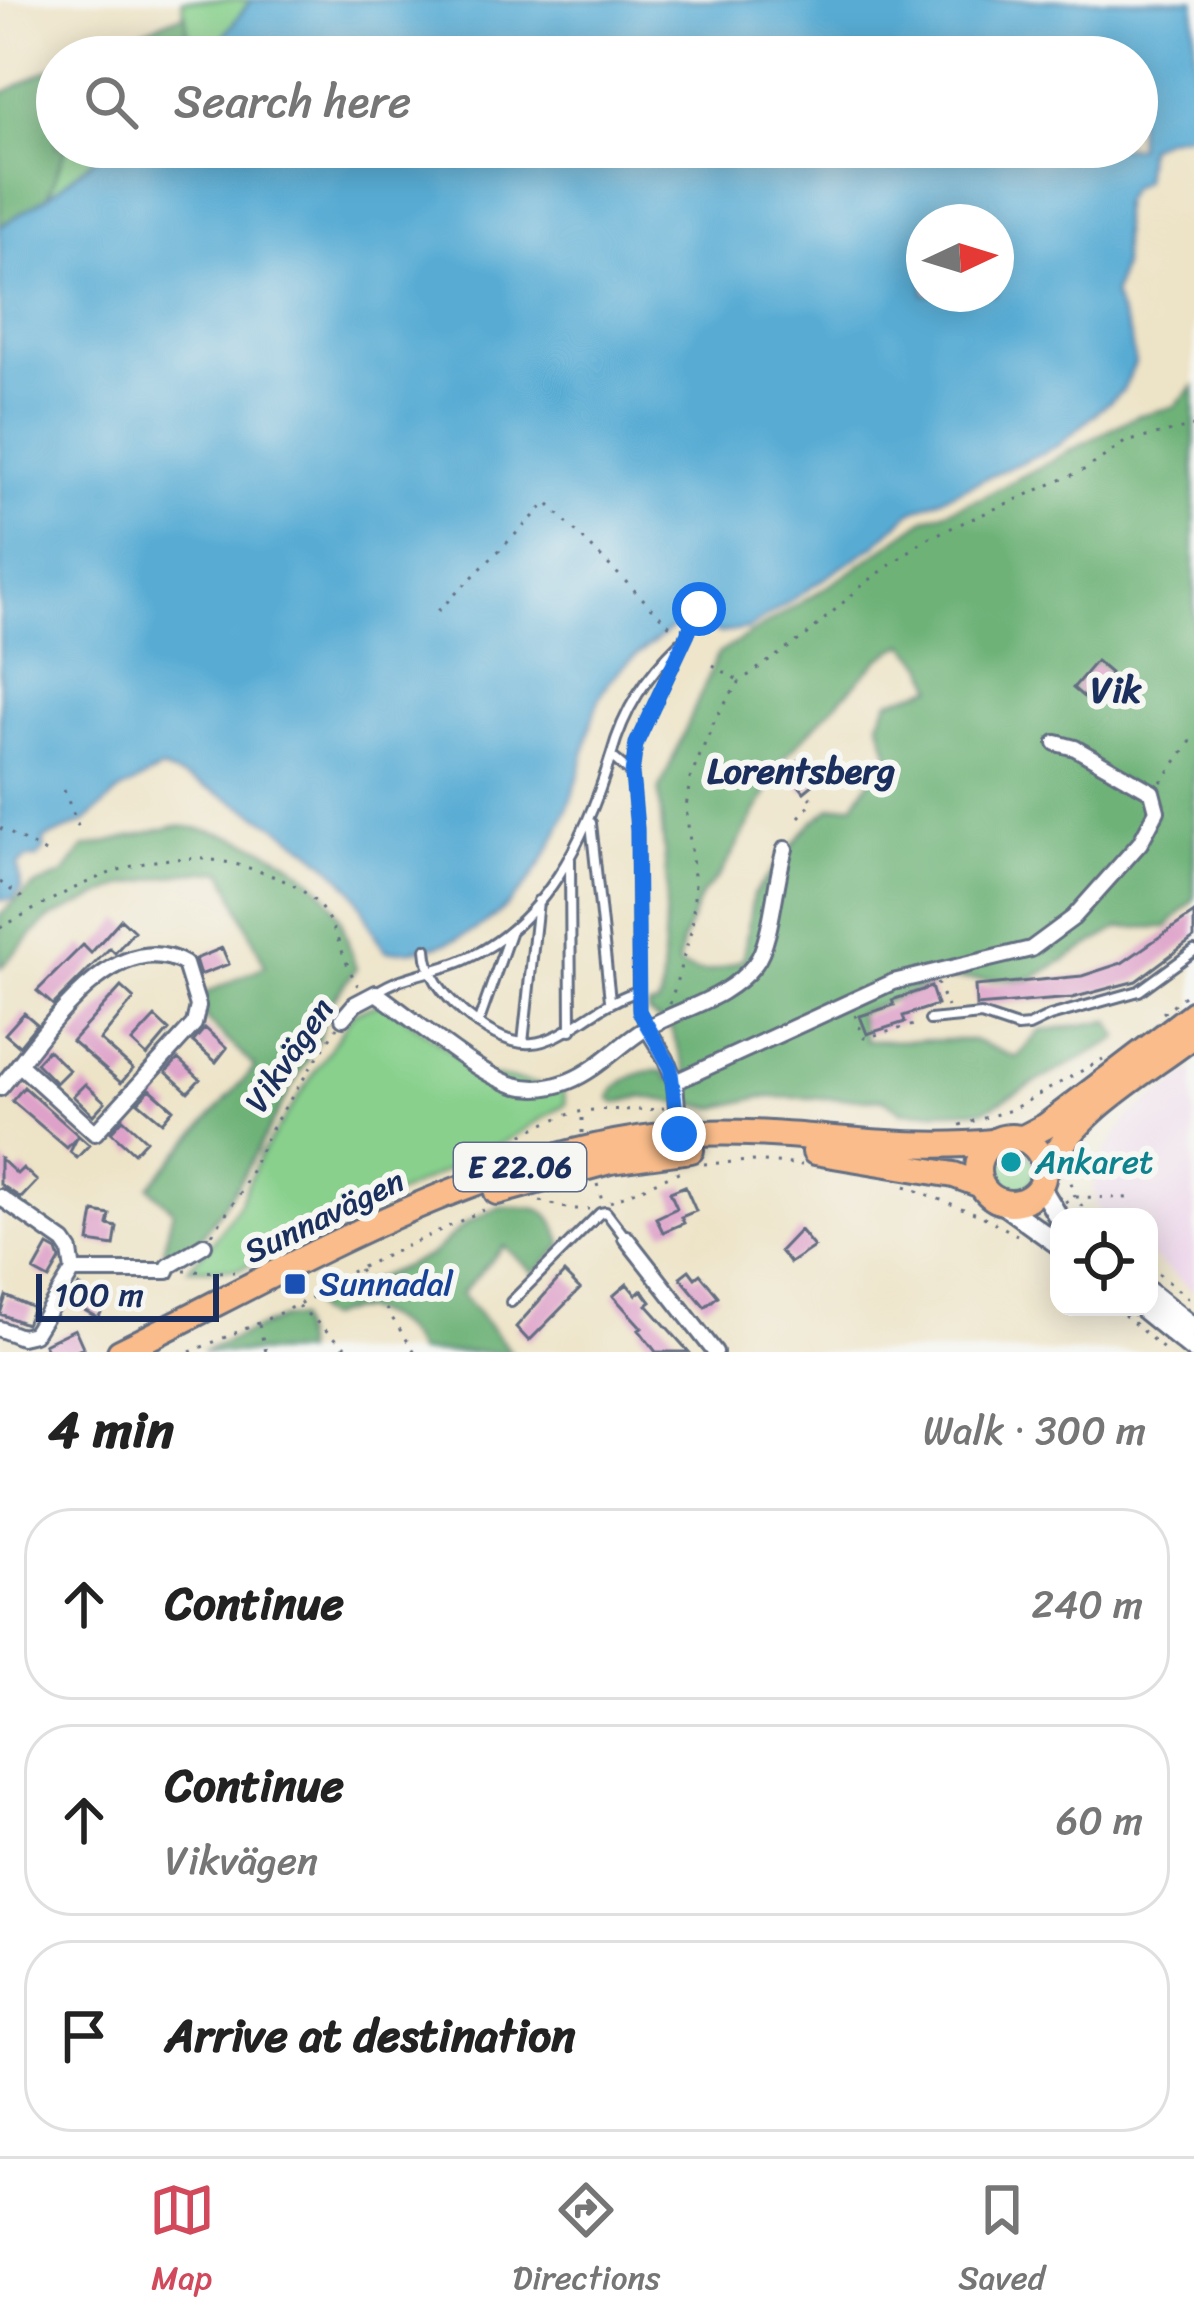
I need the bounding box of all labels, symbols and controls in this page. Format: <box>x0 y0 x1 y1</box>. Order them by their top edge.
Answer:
search box <box>36 36 1158 168</box>
text: Search here <box>174 62 411 142</box>
icon: search <box>78 69 144 135</box>
north arrow <box>906 204 1014 312</box>
route start <box>672 582 726 636</box>
district label: Vik <box>1091 658 1142 722</box>
district label: Lorentsberg <box>707 739 895 803</box>
street label: Vikvägen <box>229 985 349 1125</box>
route end <box>652 1107 706 1161</box>
place label: Ankaret <box>1034 1133 1153 1191</box>
road number: E 22.06 <box>454 1143 586 1191</box>
marker: Ankaret <box>998 1149 1024 1175</box>
street label: Sunnavägen <box>234 1152 415 1280</box>
map controls <box>1050 1208 1158 1316</box>
button: locate <box>1050 1208 1158 1316</box>
place label: Sunnadal <box>319 1255 454 1313</box>
text: 100 m <box>54 1266 144 1324</box>
scale bar <box>36 1268 219 1321</box>
marker: Sunnadal <box>282 1271 308 1297</box>
text: 4 min <box>48 1385 174 1475</box>
text: Walk · 300 m <box>923 1396 1146 1465</box>
text: Continue <box>165 1564 344 1644</box>
text: 240 m <box>1031 1570 1143 1639</box>
icon: ahead <box>51 1571 117 1637</box>
text: Continue <box>165 1746 344 1826</box>
text: 60 m <box>1056 1786 1143 1855</box>
icon: ahead <box>51 1787 117 1853</box>
text: Vikvägen <box>165 1826 318 1895</box>
text: Arrive at destination <box>165 1996 575 2076</box>
icon: arrive <box>51 2003 117 2069</box>
tab: Map <box>149 2177 215 2307</box>
tab: Directions <box>513 2177 660 2307</box>
tab: Saved <box>958 2177 1045 2307</box>

